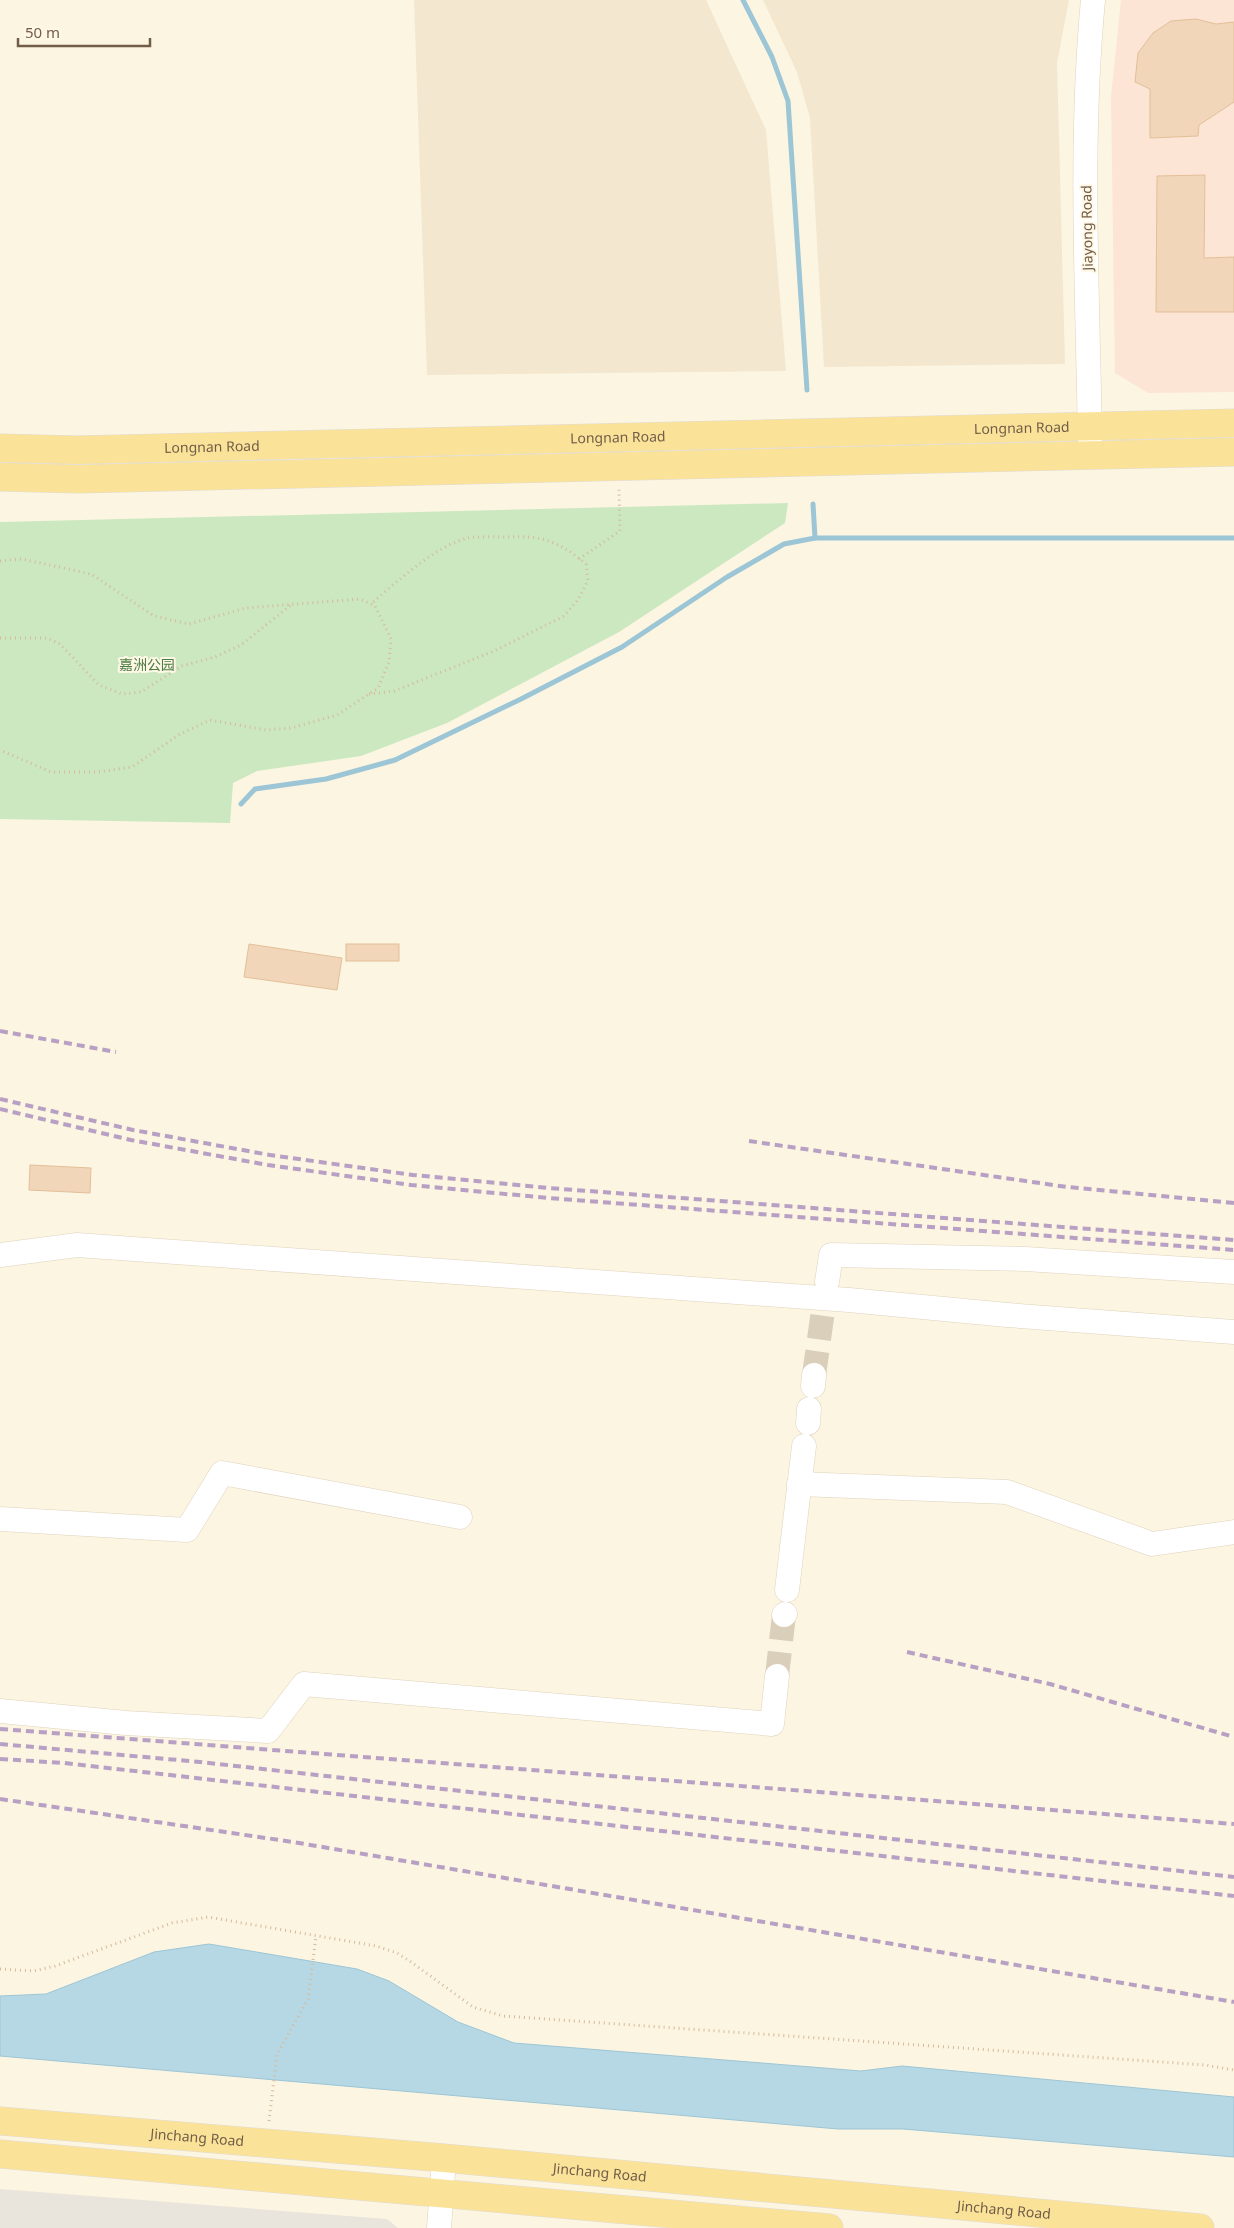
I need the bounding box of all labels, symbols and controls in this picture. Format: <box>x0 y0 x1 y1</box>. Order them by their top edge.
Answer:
scale bar <box>18 15 150 47</box>
text: 50 m <box>25 22 60 42</box>
street label: Jiayong Road <box>1076 185 1097 273</box>
street label: Longnan Road <box>974 417 1070 438</box>
street label: Longnan Road <box>570 426 666 447</box>
street label: Longnan Road <box>164 436 260 457</box>
park label: 嘉洲公园 <box>119 655 175 674</box>
street label: Jinchang Road <box>148 2123 245 2150</box>
street label: Jinchang Road <box>550 2158 648 2186</box>
street label: Jinchang Road <box>954 2195 1052 2223</box>

